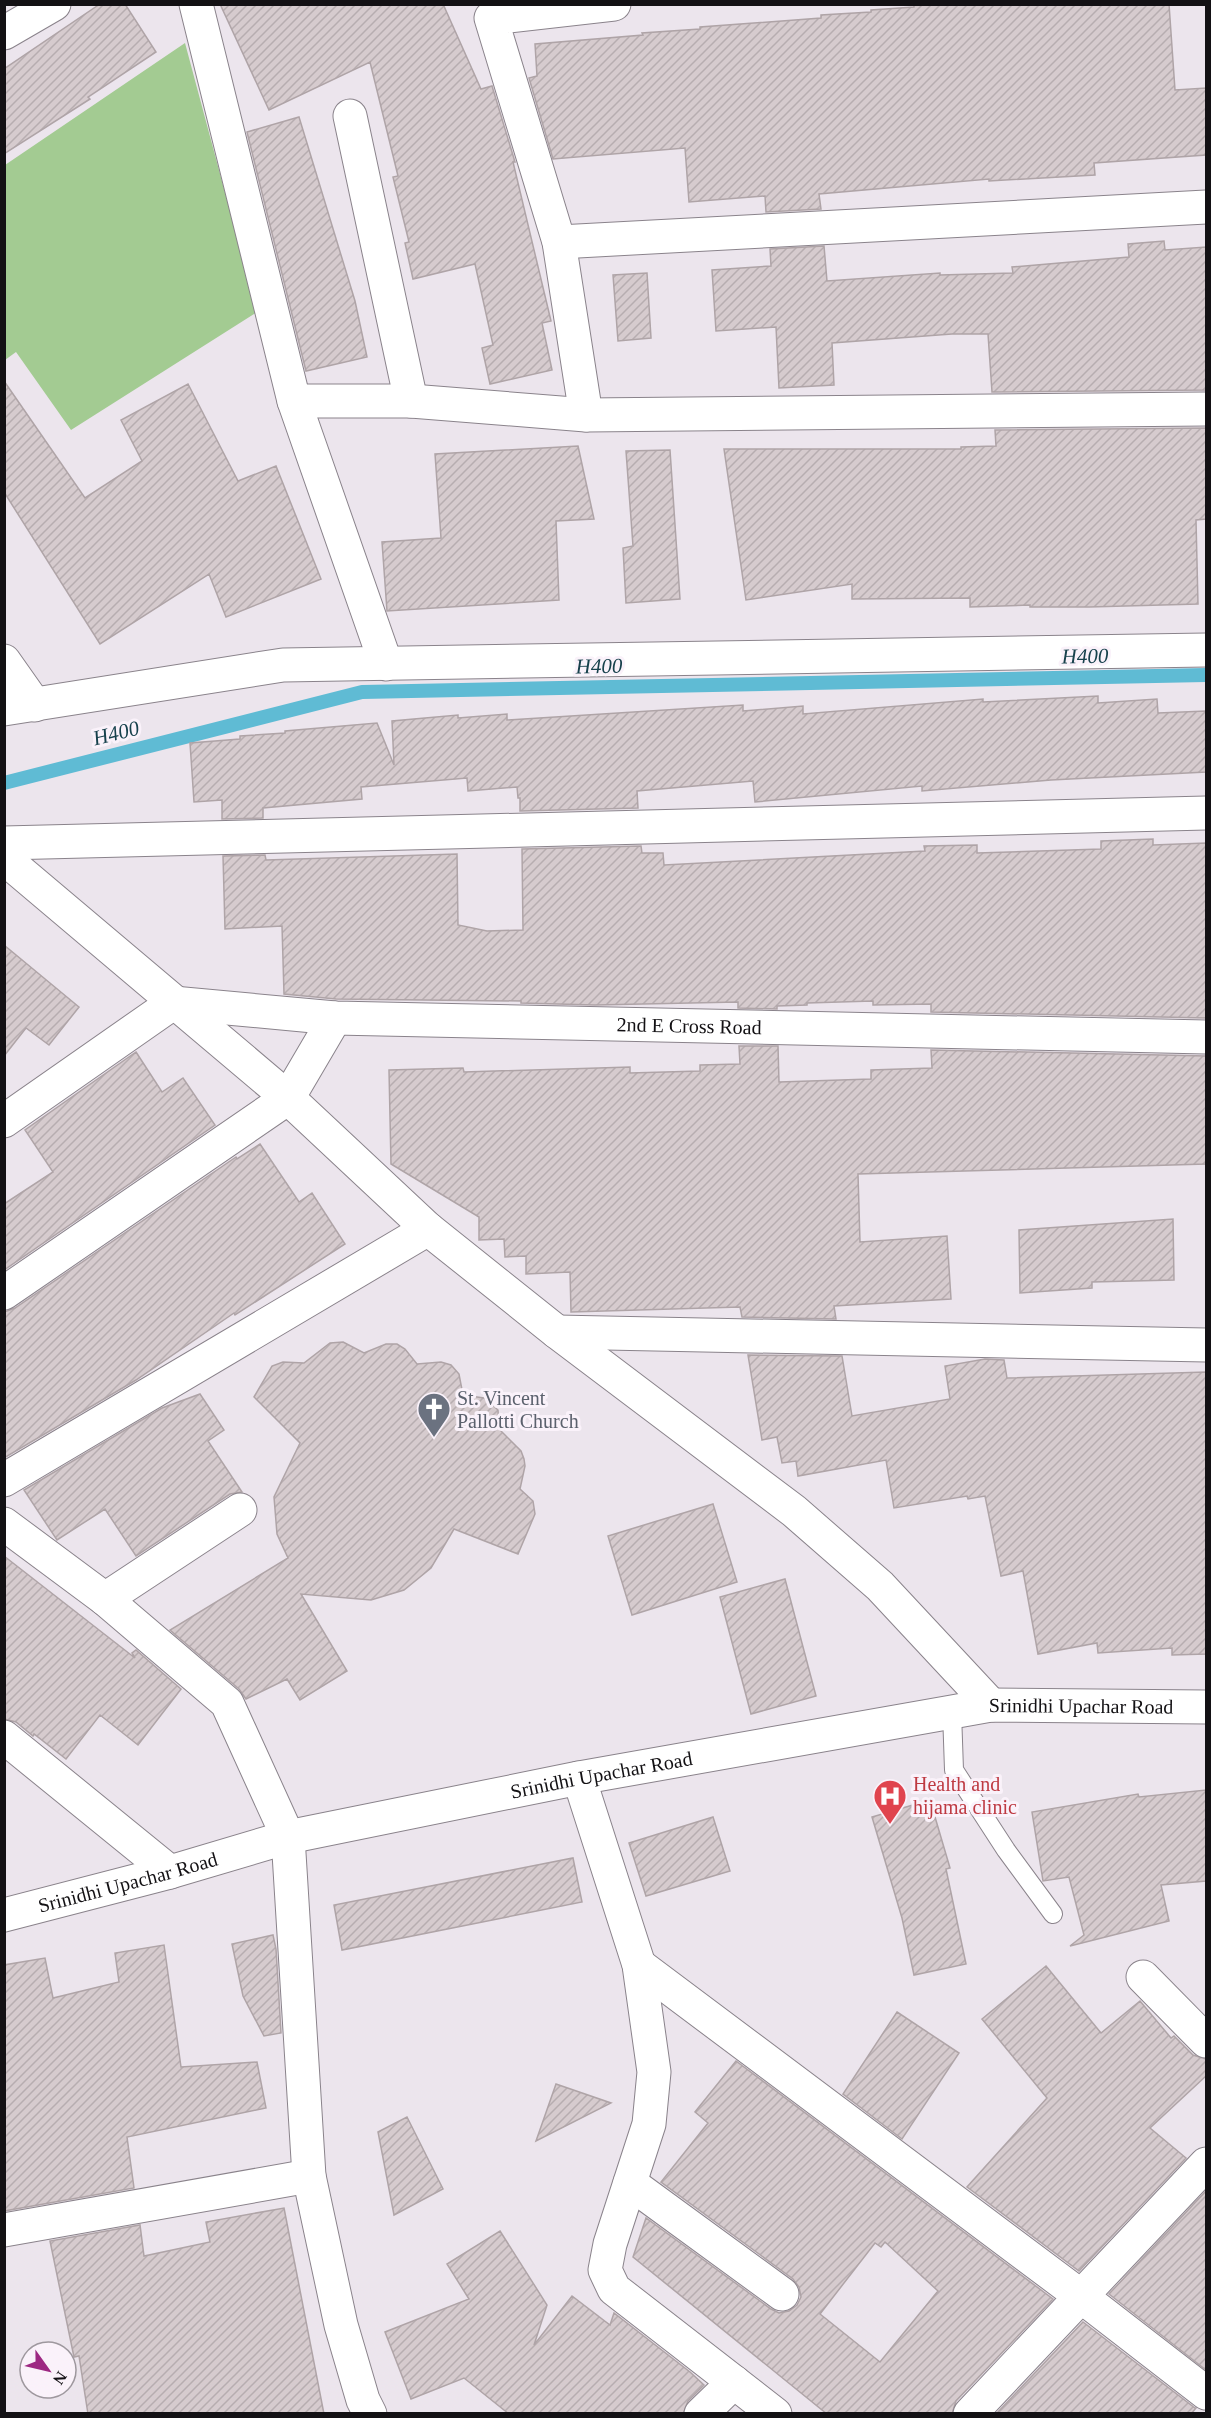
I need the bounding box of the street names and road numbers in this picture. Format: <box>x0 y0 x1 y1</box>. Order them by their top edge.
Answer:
street label: 2nd E Cross Road <box>616 1013 762 1038</box>
street label: Srinidhi Upachar Road <box>989 1694 1173 1718</box>
street label: Srinidhi Upachar Road <box>508 1747 694 1803</box>
street label: Srinidhi Upachar Road <box>36 1848 220 1917</box>

